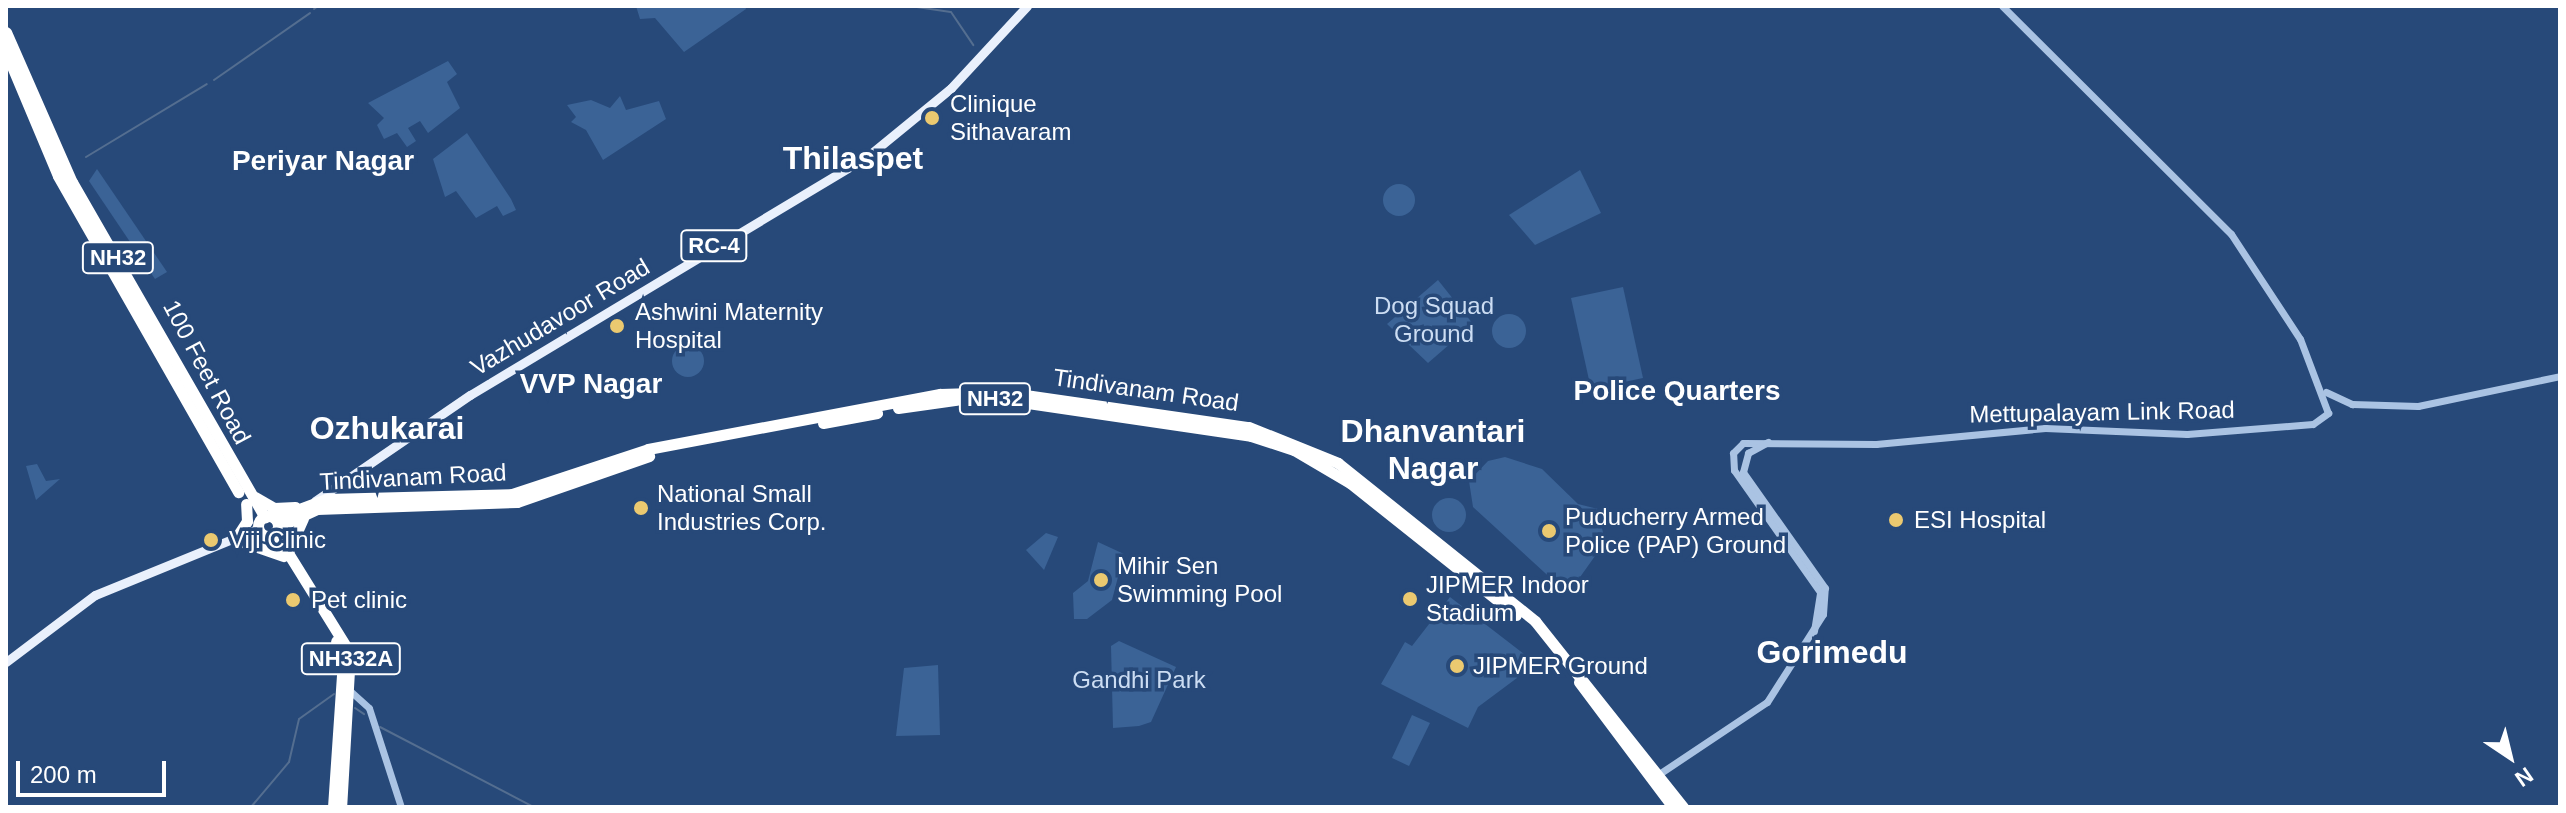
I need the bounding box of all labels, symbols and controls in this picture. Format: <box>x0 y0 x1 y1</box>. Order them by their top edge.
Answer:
place label: Clinique Sithavaram <box>950 90 1071 146</box>
marker: Clinique Sithavaram <box>921 107 943 129</box>
district label: Thilaspet <box>783 139 923 177</box>
district label: Periyar Nagar <box>232 144 414 178</box>
road number: RC-4 <box>680 228 748 264</box>
road number: NH32 <box>80 240 156 276</box>
street label: Vazhudavoor Road <box>465 252 655 382</box>
park label: Dog Squad Ground <box>1374 292 1494 348</box>
street label: 100 Feet Road <box>157 295 257 449</box>
place label: Ashwini Maternity Hospital <box>635 298 823 354</box>
marker: Ashwini Maternity Hospital <box>606 315 628 337</box>
street label: Tindivanam Road <box>1051 363 1241 417</box>
district label: VVP Nagar <box>519 367 663 401</box>
district label: Police Quarters <box>1574 374 1780 408</box>
road number: NH32 <box>957 381 1033 417</box>
street label: Mettupalayam Link Road <box>1969 395 2235 429</box>
district label: Ozhukarai <box>310 409 464 447</box>
district label: Dhanvantari Nagar <box>1341 413 1525 488</box>
street label: Tindivanam Road <box>319 458 507 496</box>
place label: National Small Industries Corp. <box>657 480 826 536</box>
marker: National Small Industries Corp. <box>632 499 650 517</box>
place label: Puducherry Armed Police (PAP) Ground <box>1565 503 1786 559</box>
place label: ESI Hospital <box>1914 506 2046 534</box>
marker: ESI Hospital <box>1885 509 1907 531</box>
marker: Puducherry Armed Police (PAP) Ground <box>1540 522 1558 540</box>
place label: Viji Clinic <box>229 526 326 554</box>
marker: Viji Clinic <box>200 529 222 551</box>
place label: Mihir Sen Swimming Pool <box>1117 552 1282 608</box>
marker: Mihir Sen Swimming Pool <box>1092 571 1110 589</box>
place label: JIPMER Indoor Stadium <box>1426 571 1589 627</box>
place label: Pet clinic <box>311 586 407 614</box>
marker: Pet clinic <box>282 589 304 611</box>
marker: JIPMER Indoor Stadium <box>1401 590 1419 608</box>
district label: Gorimedu <box>1756 633 1908 671</box>
road number: NH332A <box>299 641 403 677</box>
place label: JIPMER Ground <box>1473 652 1648 680</box>
marker: JIPMER Ground <box>1448 657 1466 675</box>
park label: Gandhi Park <box>1072 666 1206 694</box>
north arrow <box>2470 717 2550 797</box>
scale bar <box>20 745 170 795</box>
text: 200 m <box>30 761 97 788</box>
text: N <box>2510 762 2538 792</box>

